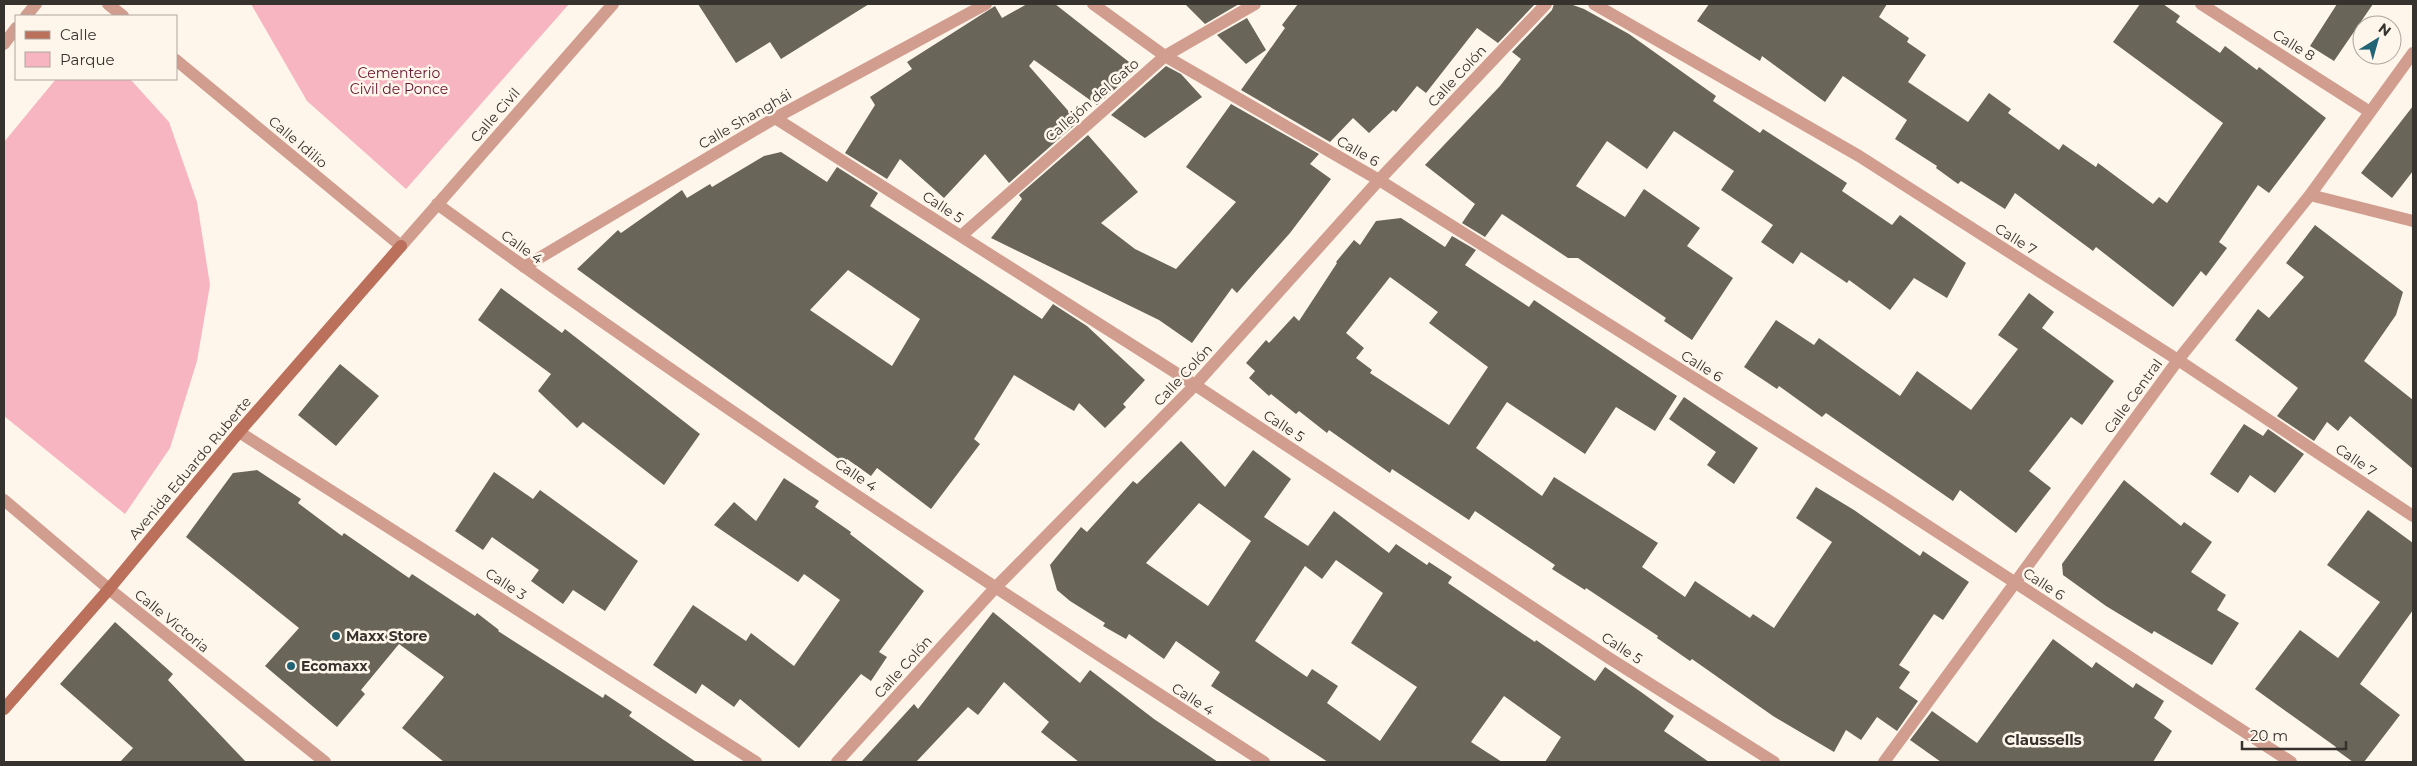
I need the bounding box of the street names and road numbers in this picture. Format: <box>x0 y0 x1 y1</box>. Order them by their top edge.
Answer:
street label: Calle 8 <box>2269 25 2319 65</box>
street label: Calle Colón <box>1424 41 1490 111</box>
street label: Callejón del Gato <box>1041 54 1143 146</box>
street label: Calle Civil <box>466 84 524 146</box>
street label: Calle Shanghái <box>695 85 795 153</box>
street label: Calle Idilio <box>265 112 331 172</box>
street label: Calle 6 <box>1333 132 1383 171</box>
street label: Calle 5 <box>919 187 967 227</box>
street label: Calle 7 <box>1992 219 2040 259</box>
street label: Calle 4 <box>498 226 547 268</box>
street label: Calle Colón <box>1150 340 1216 410</box>
street label: Calle 6 <box>1678 346 1727 386</box>
street label: Calle Central <box>2100 355 2166 437</box>
street label: Avenida Eduardo Ruberte <box>125 393 255 543</box>
street label: Calle 5 <box>1260 406 1308 446</box>
street label: Calle 7 <box>2332 440 2380 480</box>
street label: Calle 4 <box>831 454 881 496</box>
street label: Calle 3 <box>482 564 530 604</box>
street label: Calle 6 <box>2020 564 2069 604</box>
street label: Calle Victoria <box>131 585 213 657</box>
street label: Calle 5 <box>1598 628 1646 668</box>
street label: Calle Colón <box>870 632 936 702</box>
street label: Calle 4 <box>1168 679 1218 720</box>

